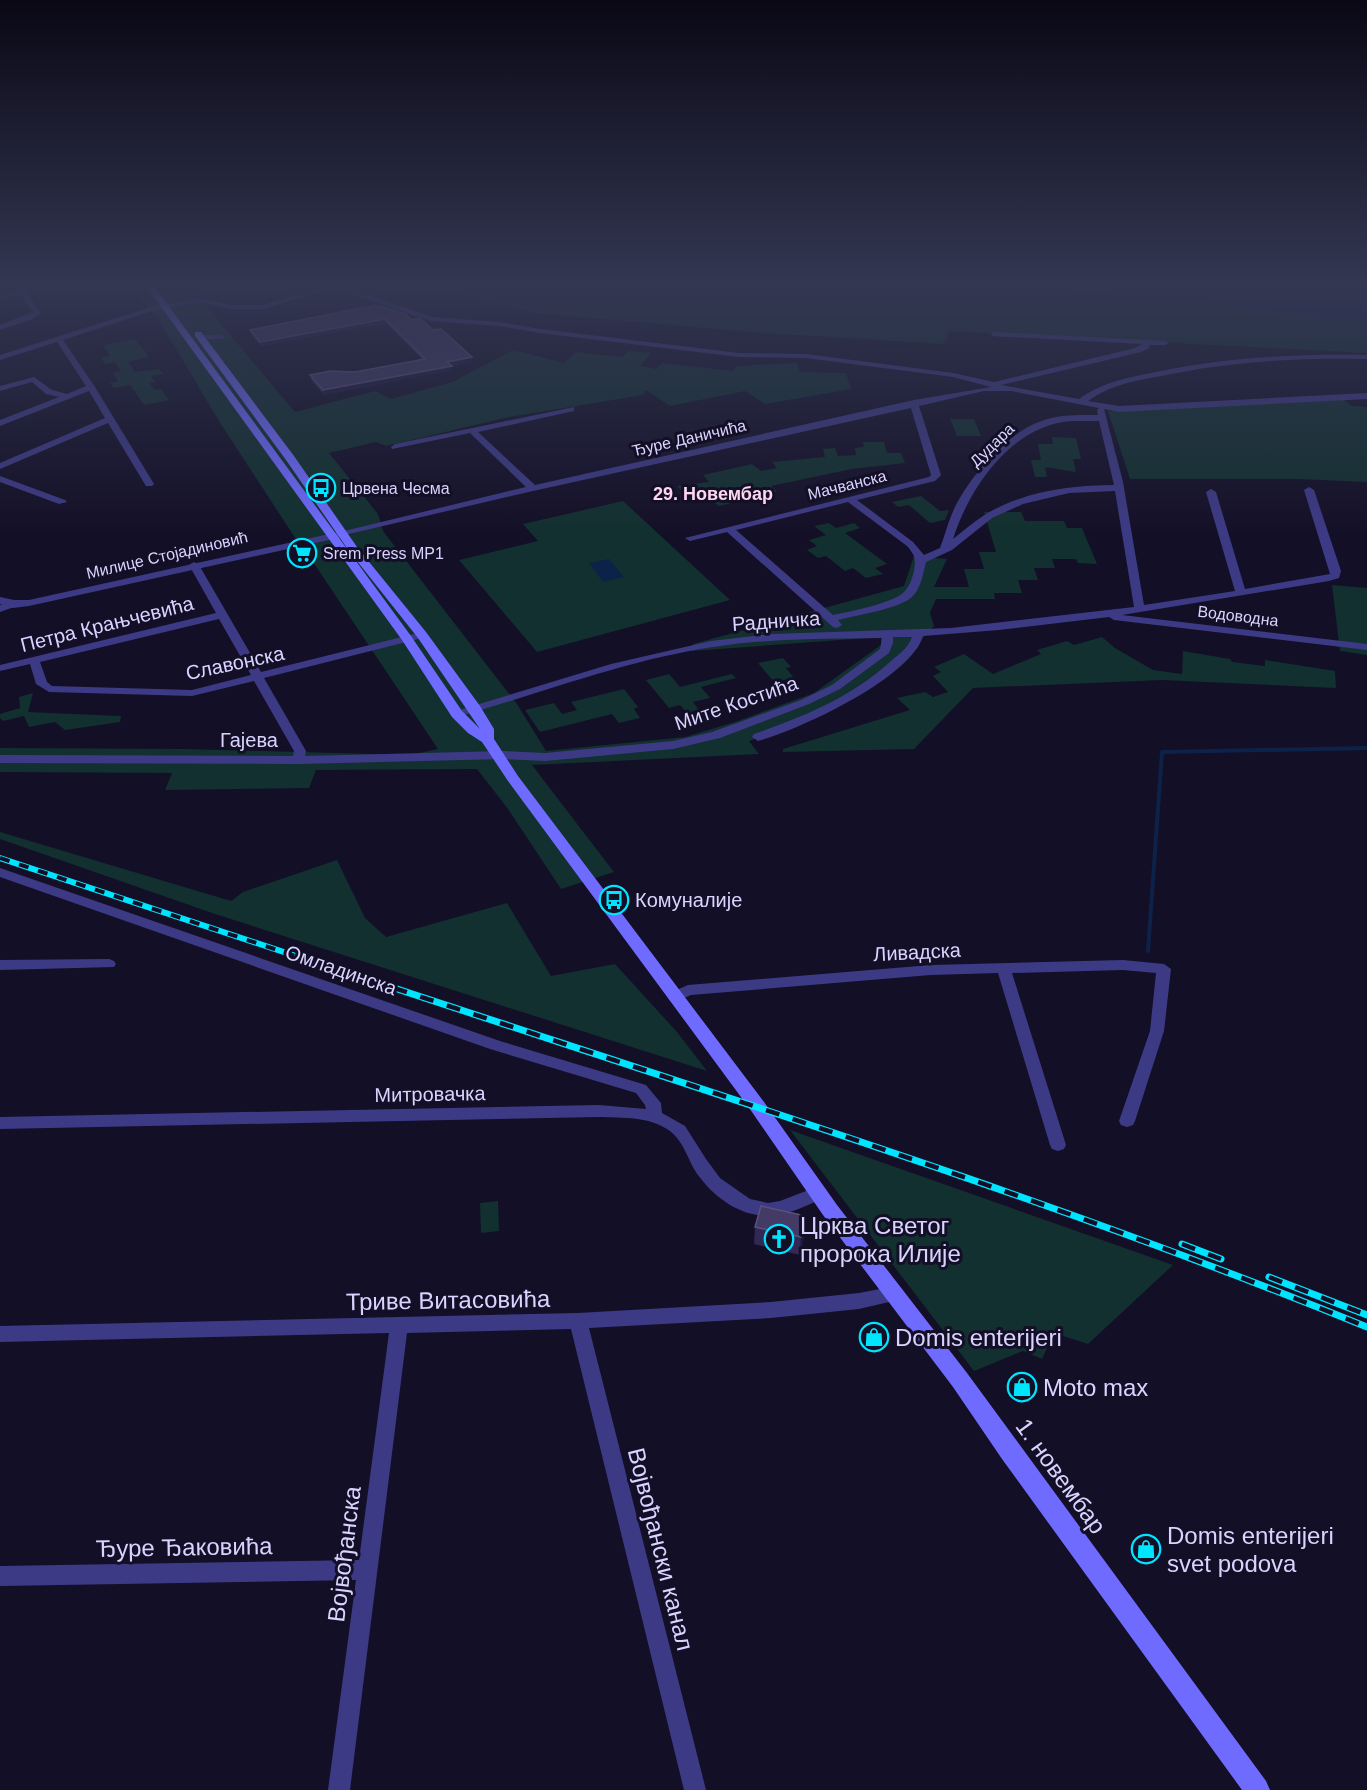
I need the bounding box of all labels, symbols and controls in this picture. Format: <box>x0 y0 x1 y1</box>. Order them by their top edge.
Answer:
street label: Ђуре Даничића <box>630 417 748 459</box>
street label: Дудара <box>966 420 1018 470</box>
street label: Мачванска <box>806 467 888 503</box>
bus stop icon: Црвена Чесма <box>305 472 337 504</box>
place label: Црвена Чесма <box>342 480 450 497</box>
district label: 29. Новембар <box>653 484 773 504</box>
street label: Милице Стојадиновић <box>85 528 249 582</box>
supermarket icon: Srem Press MP1 <box>286 537 318 569</box>
place label: Srem Press MP1 <box>323 545 444 562</box>
street label: Петра Крањчевића <box>18 592 197 656</box>
street label: Водоводна <box>1197 603 1280 629</box>
street label: Радничка <box>731 607 822 635</box>
street label: Славонска <box>184 642 287 684</box>
street label: Мите Костића <box>672 671 801 734</box>
street label: Гајева <box>220 729 279 751</box>
bus stop icon: Комуналије <box>598 884 630 916</box>
place label: Комуналије <box>635 889 742 911</box>
street label: Ливадска <box>873 939 962 965</box>
street label: Омладинска <box>282 941 400 1000</box>
street label: Митровачка <box>374 1082 487 1106</box>
place label: Црква Светог пророка Илије <box>800 1212 961 1267</box>
church icon: Црква Светог пророка Илије <box>763 1223 795 1255</box>
street label: Триве Витасовића <box>346 1285 551 1315</box>
shop icon: Domis enterijeri <box>858 1321 890 1353</box>
place label: Domis enterijeri <box>895 1324 1062 1351</box>
shop icon: Moto max <box>1006 1371 1038 1403</box>
place label: Moto max <box>1043 1374 1148 1401</box>
street label: 1. новембар <box>1010 1413 1112 1539</box>
street label: Војвођански канал <box>623 1445 699 1653</box>
street label: Војвођанска <box>322 1484 366 1624</box>
place label: Domis enterijeri svet podova <box>1167 1522 1334 1577</box>
street label: Ђуре Ђаковића <box>95 1532 273 1562</box>
shop icon: Domis enterijeri svet podova <box>1130 1533 1162 1565</box>

